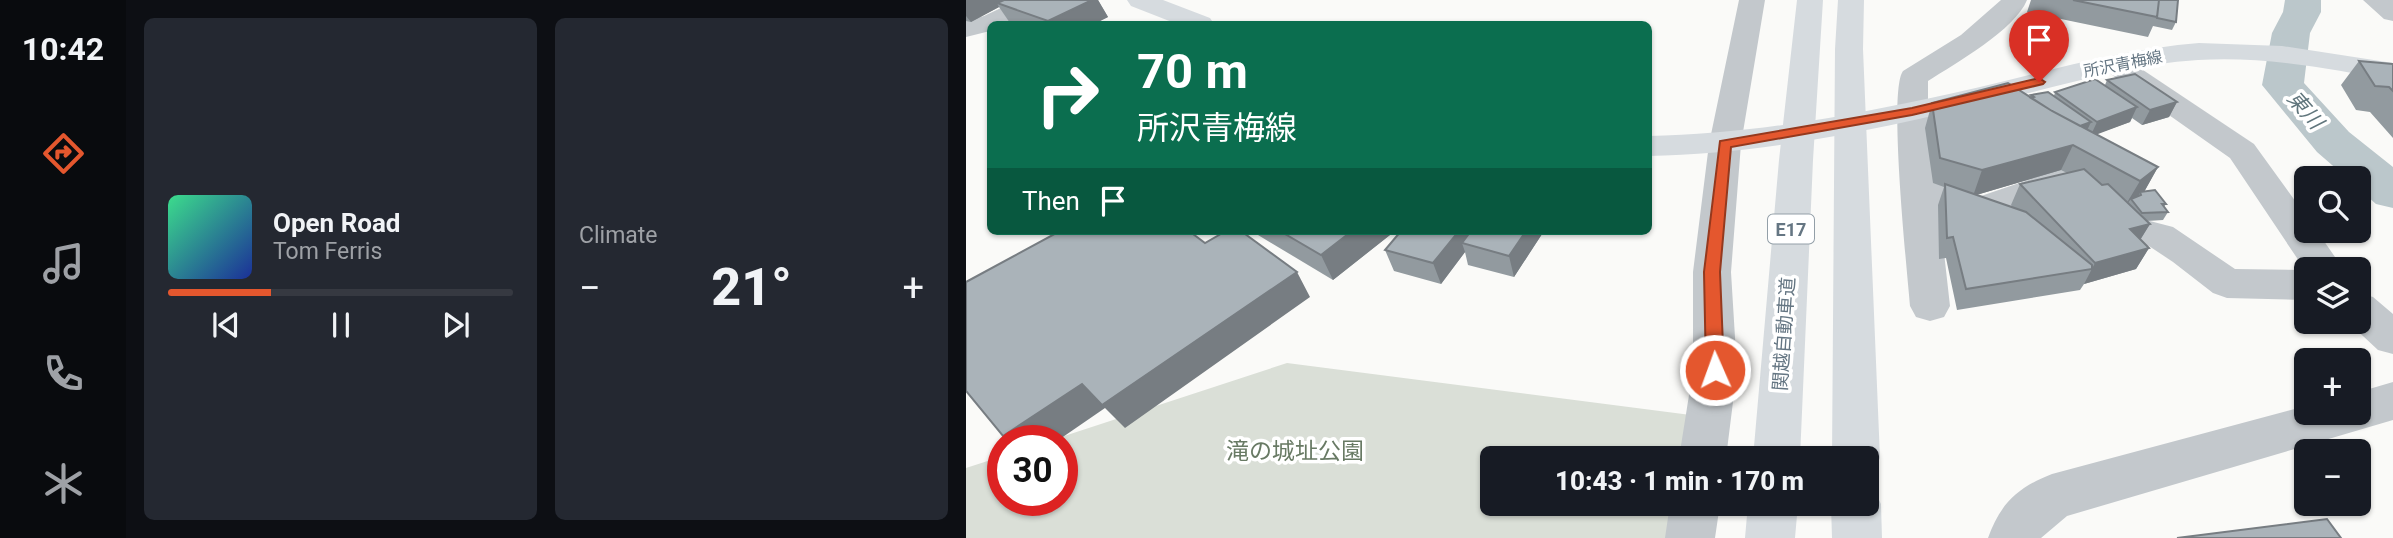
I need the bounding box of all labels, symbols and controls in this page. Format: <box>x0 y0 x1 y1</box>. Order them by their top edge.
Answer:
pin <box>2009 10 2069 82</box>
icon: arrive <box>2020 21 2058 59</box>
text: 10:42 <box>22 30 104 68</box>
text: 70 m <box>1137 43 1248 100</box>
street label: 所沢青梅線 <box>2082 47 2164 81</box>
icon: right <box>1022 49 1113 140</box>
water label: 東川 <box>2282 86 2329 135</box>
text: 所沢青梅線 <box>1137 109 1297 147</box>
icon: directions <box>39 129 88 178</box>
map controls <box>2294 166 2371 516</box>
button: search <box>2294 166 2371 243</box>
icon: arrive <box>1094 182 1132 220</box>
text: Then <box>1022 186 1080 216</box>
text: Open Road <box>273 208 401 238</box>
road number: E17 <box>1768 214 1814 244</box>
text: Climate <box>579 222 658 249</box>
text: Tom Ferris <box>273 238 382 265</box>
icon: music <box>39 239 88 288</box>
text: 21° <box>711 257 792 318</box>
button: layers <box>2294 257 2371 334</box>
text: − <box>579 266 601 310</box>
text: + <box>902 266 924 310</box>
street label: 関越自動車道 <box>1769 276 1799 392</box>
icon: previous <box>207 306 245 344</box>
icon: pause <box>322 306 360 344</box>
icon: next <box>437 306 475 344</box>
position arrow <box>1678 333 1752 407</box>
button: + <box>2294 348 2371 425</box>
icon: phone <box>39 349 88 398</box>
speed limit sign: 30 <box>987 425 1078 516</box>
park label: 滝の城址公園 <box>1226 438 1364 465</box>
button: − <box>2294 439 2371 516</box>
icon: climate <box>39 459 88 508</box>
text: 10:43 · 1 min · 170 m <box>1555 466 1804 496</box>

